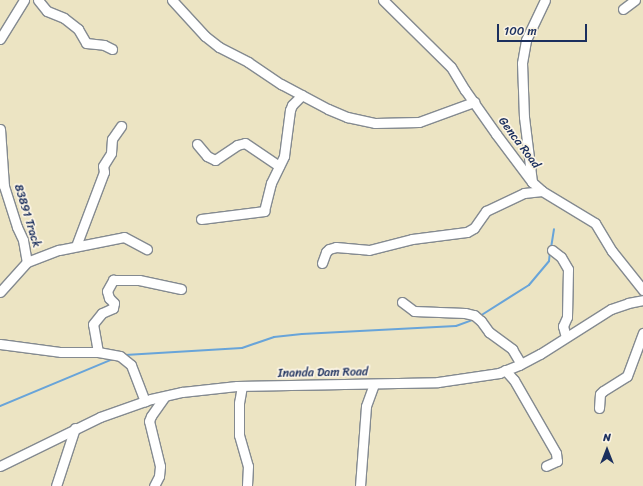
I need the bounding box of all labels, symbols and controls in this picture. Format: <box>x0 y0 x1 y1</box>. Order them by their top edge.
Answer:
scale bar <box>499 16 589 42</box>
text: 100 m <box>504 20 537 42</box>
street label: Genca Road <box>495 114 543 172</box>
street label: 83891 Track <box>11 183 43 249</box>
street label: Inanda Dam Road <box>278 365 368 381</box>
text: N <box>603 428 611 447</box>
north arrow <box>587 430 627 470</box>

